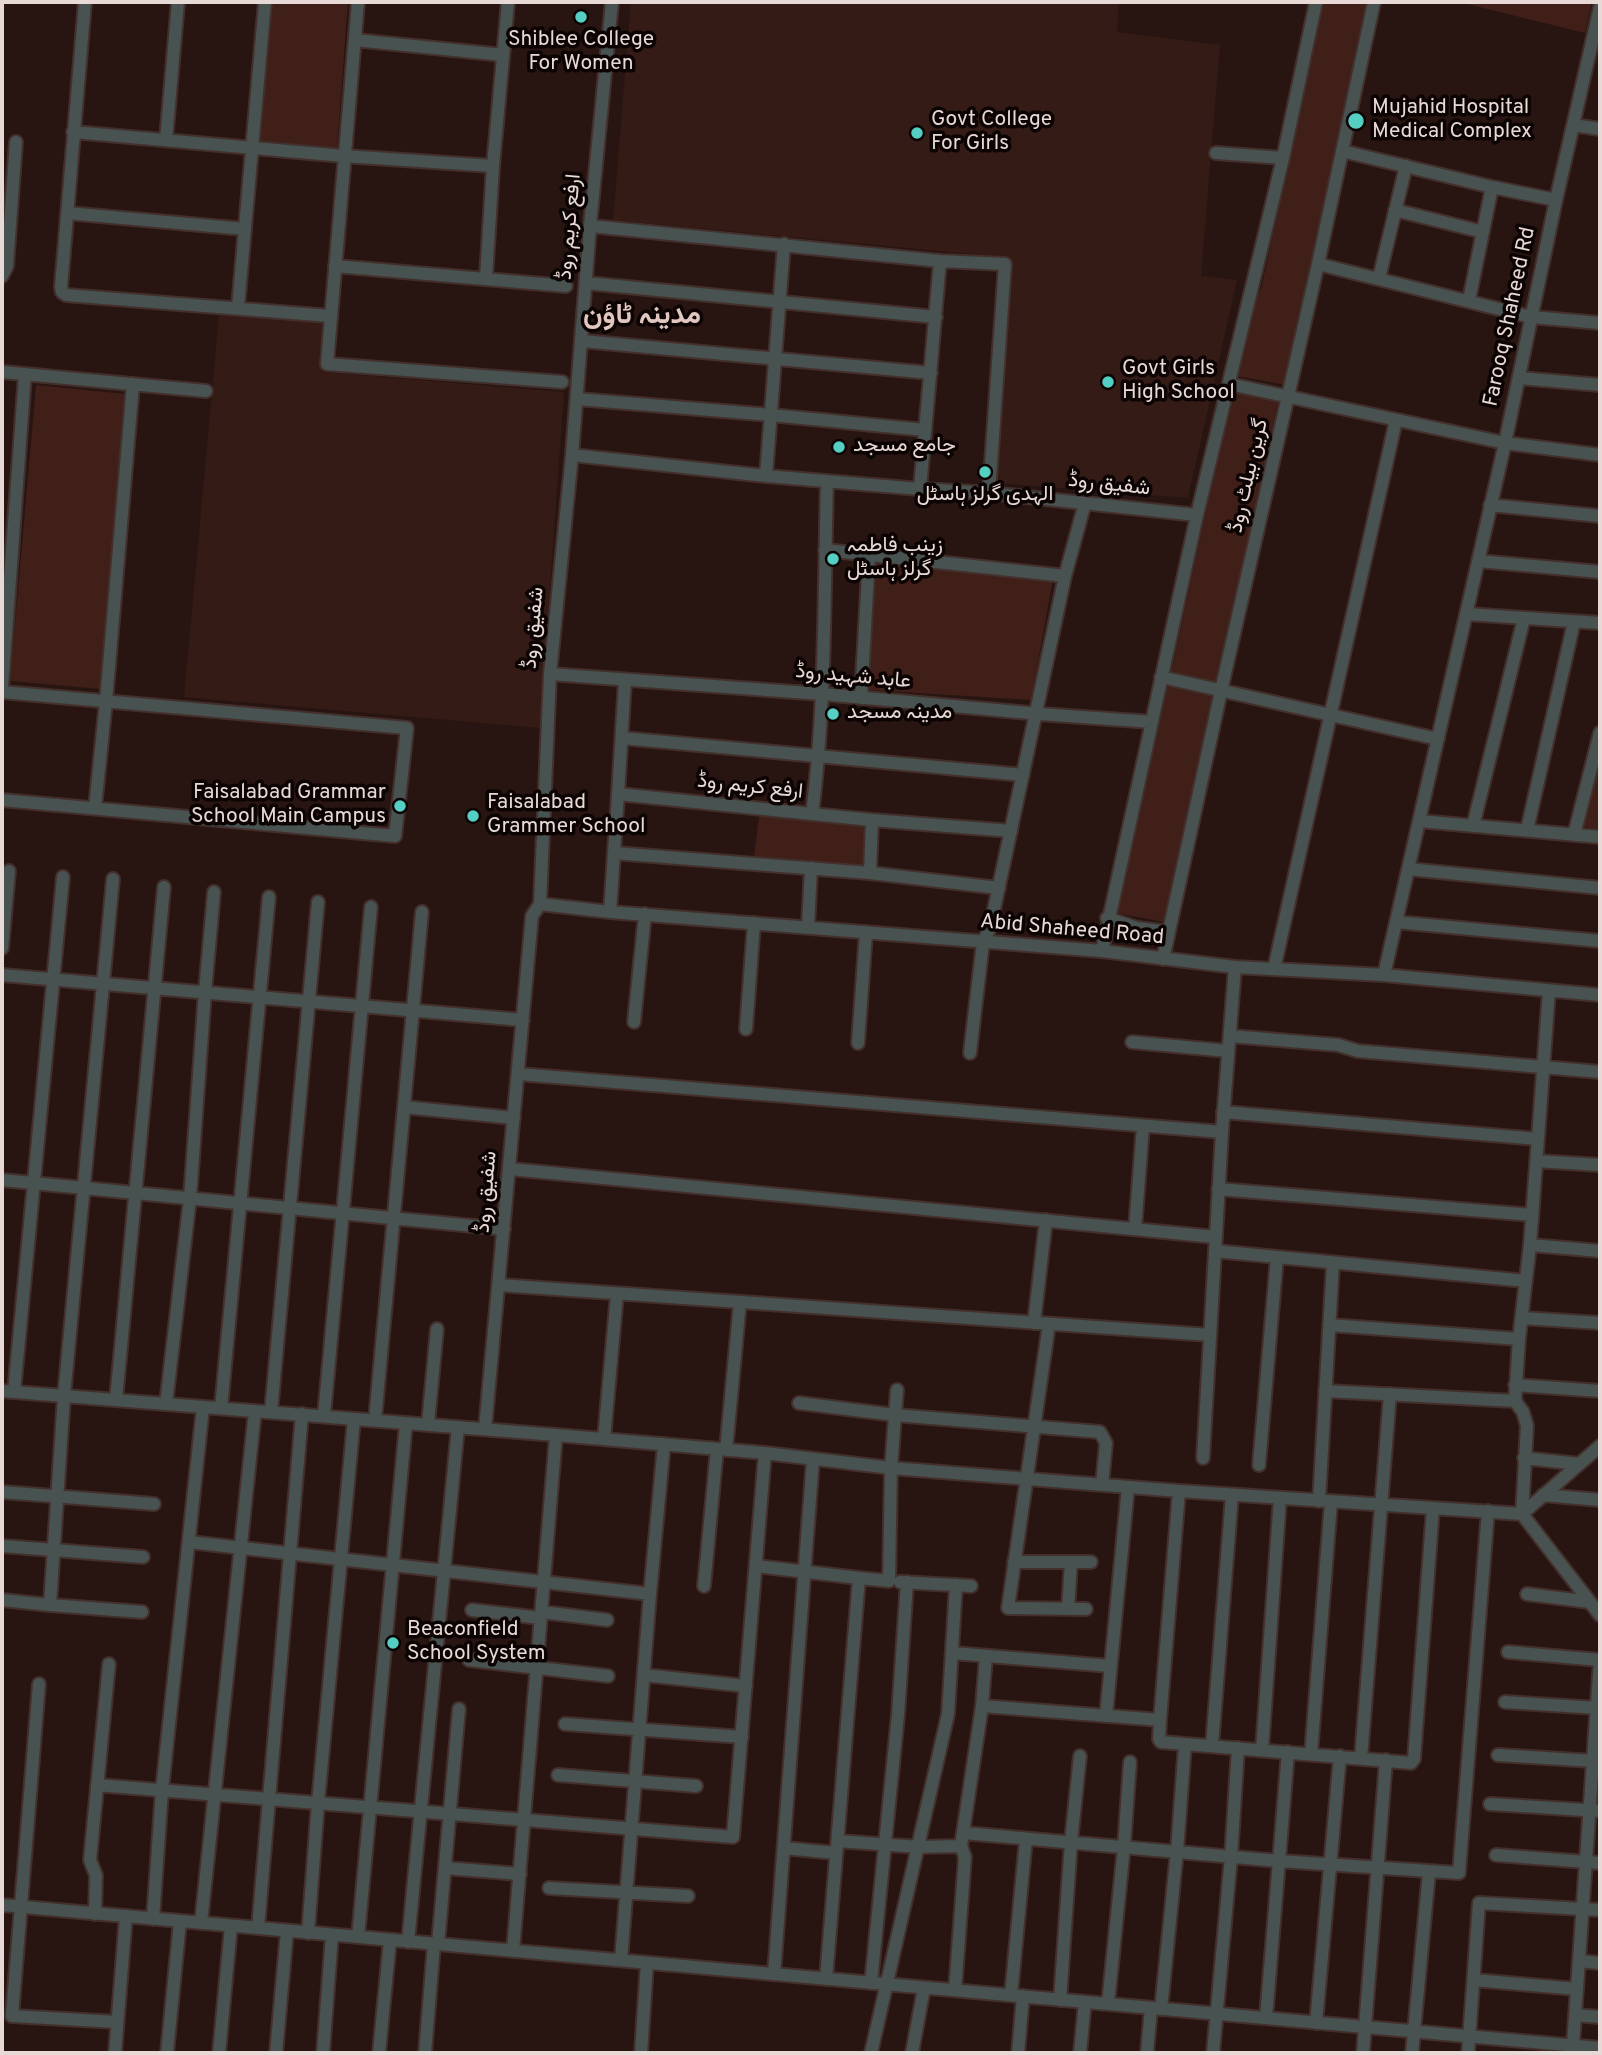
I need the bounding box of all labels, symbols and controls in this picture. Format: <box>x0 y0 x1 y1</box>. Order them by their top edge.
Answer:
marker: Shiblee College For Women <box>573 9 589 25</box>
place label: Shiblee College For Women <box>508 28 654 78</box>
place label: Mujahid Hospital Medical Complex <box>1372 96 1532 146</box>
place label: Govt College For Girls <box>931 108 1052 158</box>
marker: Mujahid Hospital Medical Complex <box>1346 111 1366 131</box>
marker: Govt College For Girls <box>909 125 925 141</box>
street label: ارفع کریم روڈ <box>554 173 588 281</box>
street label: Farooq Shaheed Rd <box>1480 225 1542 409</box>
district label: مدینہ ٹاؤن <box>583 300 701 334</box>
place label: Govt Girls High School <box>1122 357 1235 407</box>
marker: Govt Girls High School <box>1100 374 1116 390</box>
street label: گرین بیلٹ روڈ <box>1225 417 1275 535</box>
place label: جامع مسجد <box>853 434 956 460</box>
marker: جامع مسجد <box>831 439 847 455</box>
marker: الہدی گرلز ہاسٹل <box>977 464 993 480</box>
street label: شفیق روڈ <box>1067 469 1151 503</box>
place label: الہدی گرلز ہاسٹل <box>917 483 1053 509</box>
place label: زینب فاطمہ گرلز ہاسٹل <box>847 534 943 584</box>
marker: زینب فاطمہ گرلز ہاسٹل <box>825 551 841 567</box>
street label: شفیق روڈ <box>519 586 551 670</box>
street label: عابد شہید روڈ <box>794 660 912 696</box>
place label: مدینہ مسجد <box>847 701 952 727</box>
marker: مدینہ مسجد <box>825 706 841 722</box>
street label: ارفع کریم روڈ <box>696 770 804 806</box>
place label: Faisalabad Grammar School Main Campus <box>191 781 386 831</box>
place label: Faisalabad Grammer School <box>487 791 645 841</box>
marker: Faisalabad Grammar School Main Campus <box>392 798 408 814</box>
marker: Faisalabad Grammer School <box>465 808 481 824</box>
street label: Abid Shaheed Road <box>979 910 1165 952</box>
street label: شفیق روڈ <box>472 1150 504 1234</box>
place label: Beaconfield School System <box>407 1618 546 1668</box>
marker: Beaconfield School System <box>385 1635 401 1651</box>

